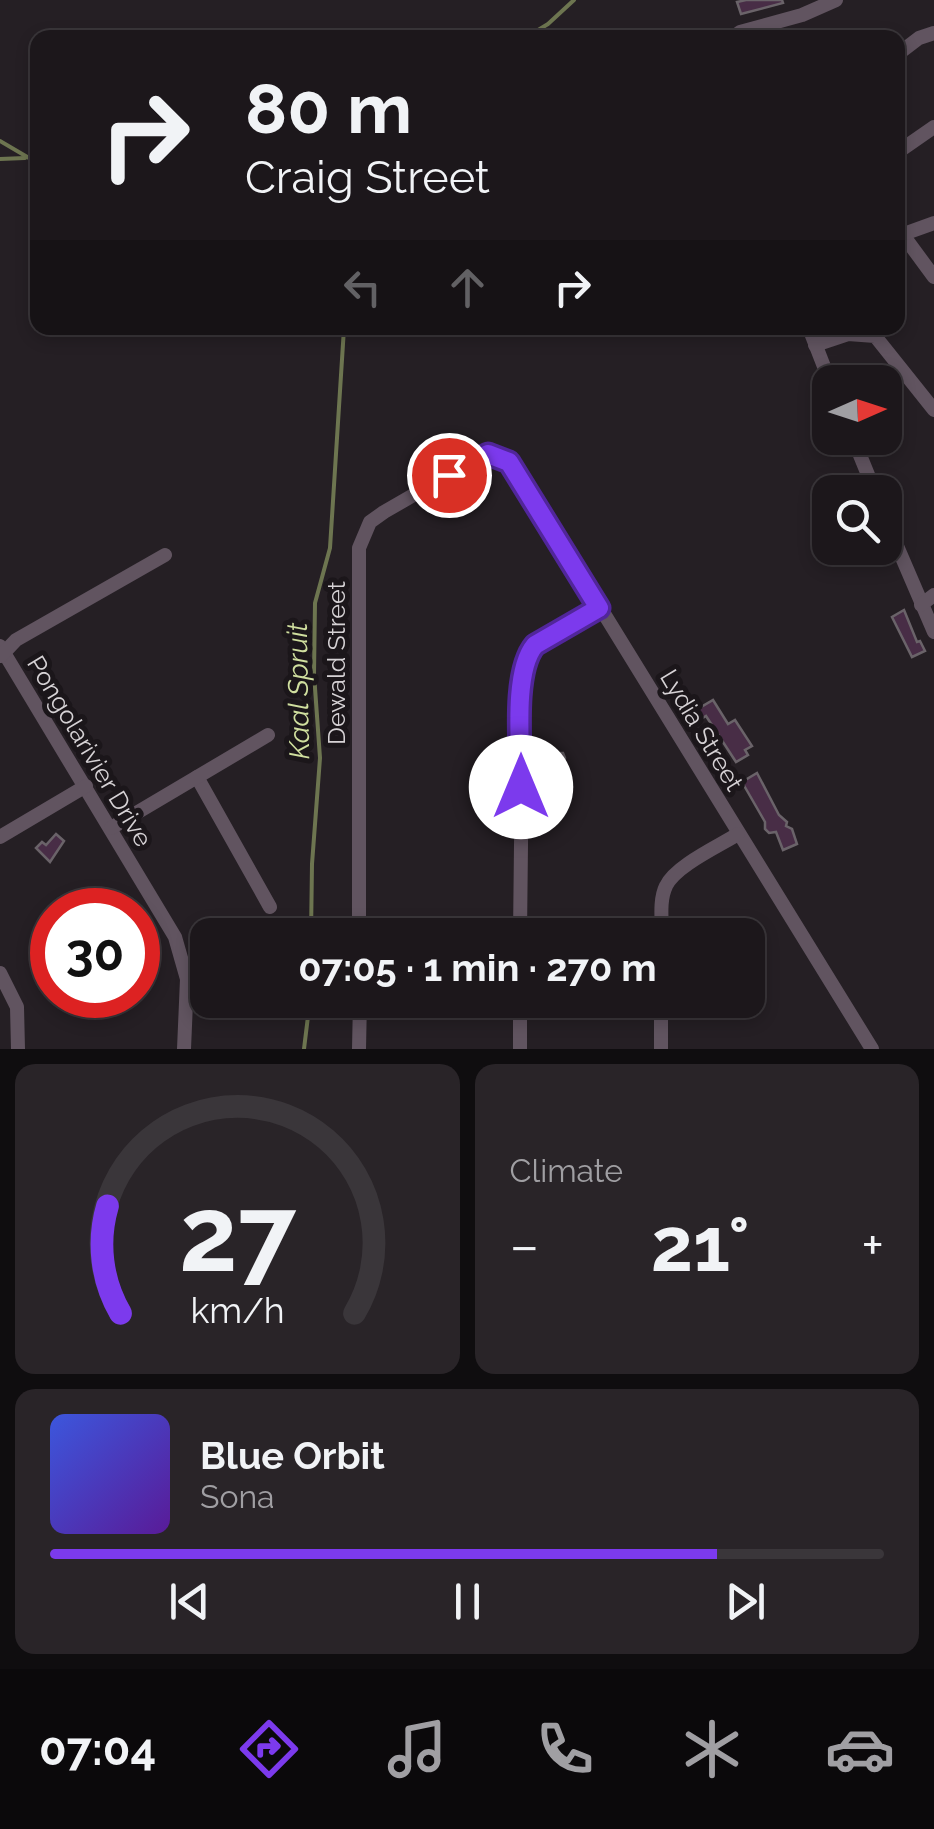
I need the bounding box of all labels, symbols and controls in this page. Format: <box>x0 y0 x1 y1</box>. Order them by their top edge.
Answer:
text: 80 m <box>245 67 412 149</box>
icon: right <box>80 70 210 200</box>
text: Craig Street <box>245 151 490 204</box>
icon: left <box>335 260 390 315</box>
icon: ahead <box>440 260 495 315</box>
icon: right <box>545 260 600 315</box>
north arrow <box>812 365 902 455</box>
map controls <box>812 365 902 565</box>
pin <box>407 433 492 518</box>
icon: arrive <box>422 448 477 503</box>
button: search <box>812 475 902 565</box>
street label: Dewald Street <box>321 580 351 745</box>
water label: Kaal Spruit <box>281 621 316 760</box>
street label: Pongolarivier Drive <box>21 650 159 852</box>
street label: Lydia Street <box>654 664 750 797</box>
position arrow <box>469 735 573 839</box>
speed limit sign: 30 <box>30 888 160 1018</box>
text: 07:05 · 1 min · 270 m <box>298 945 657 990</box>
text: Climate <box>510 1152 623 1189</box>
text: 27 <box>179 1173 296 1295</box>
text: 21° <box>651 1200 750 1289</box>
text: − <box>510 1213 539 1278</box>
text: + <box>861 1213 884 1278</box>
text: km/h <box>190 1289 284 1331</box>
text: Blue Orbit <box>200 1433 385 1478</box>
text: Sona <box>200 1478 275 1515</box>
icon: previous <box>162 1574 217 1629</box>
icon: pause <box>440 1574 495 1629</box>
icon: next <box>718 1574 773 1629</box>
icon: directions <box>234 1714 304 1784</box>
icon: music <box>382 1714 452 1784</box>
icon: phone <box>530 1714 600 1784</box>
icon: climate <box>677 1714 747 1784</box>
icon: car <box>825 1714 895 1784</box>
text: 07:04 <box>39 1723 156 1776</box>

